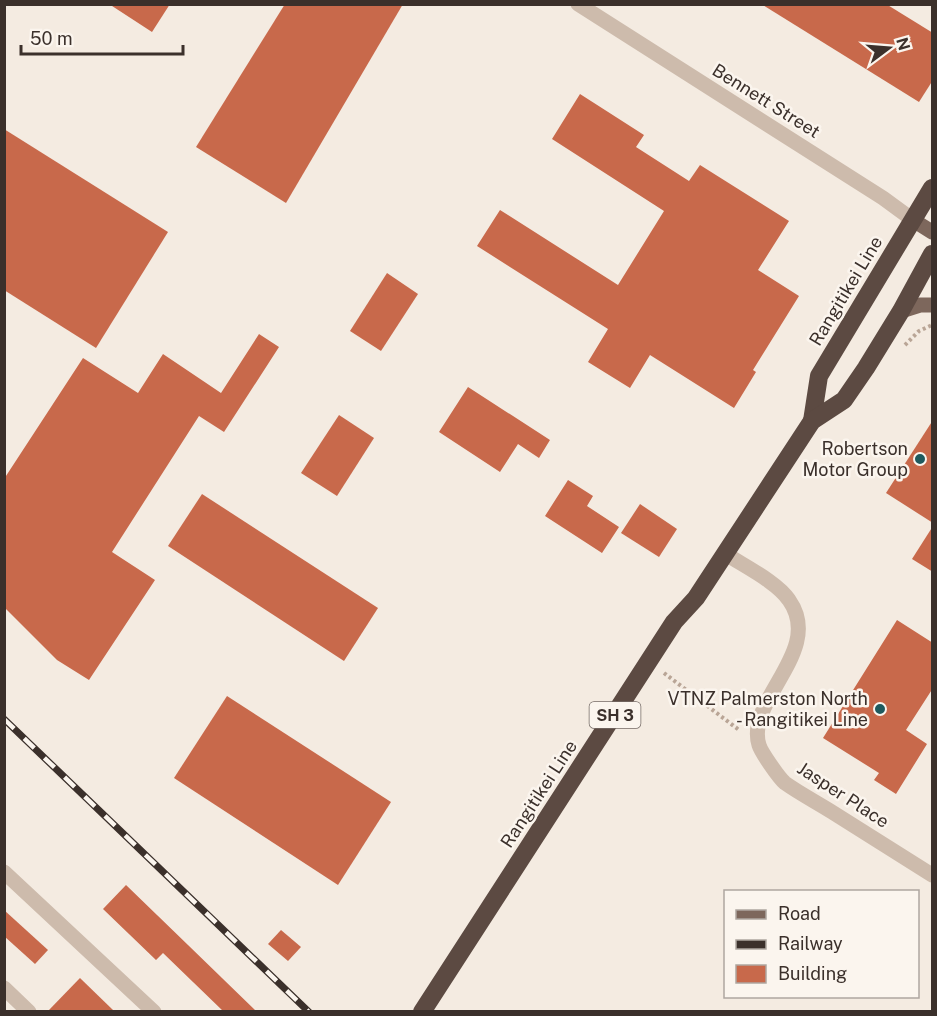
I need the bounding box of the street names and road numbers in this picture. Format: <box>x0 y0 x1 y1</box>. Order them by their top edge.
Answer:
street label: Bennett Street <box>709 59 824 142</box>
street label: Rangitikei Line <box>805 232 886 349</box>
road number: SH 3 <box>590 702 640 728</box>
street label: Rangitikei Line <box>496 736 581 851</box>
street label: Jasper Place <box>794 757 893 832</box>

